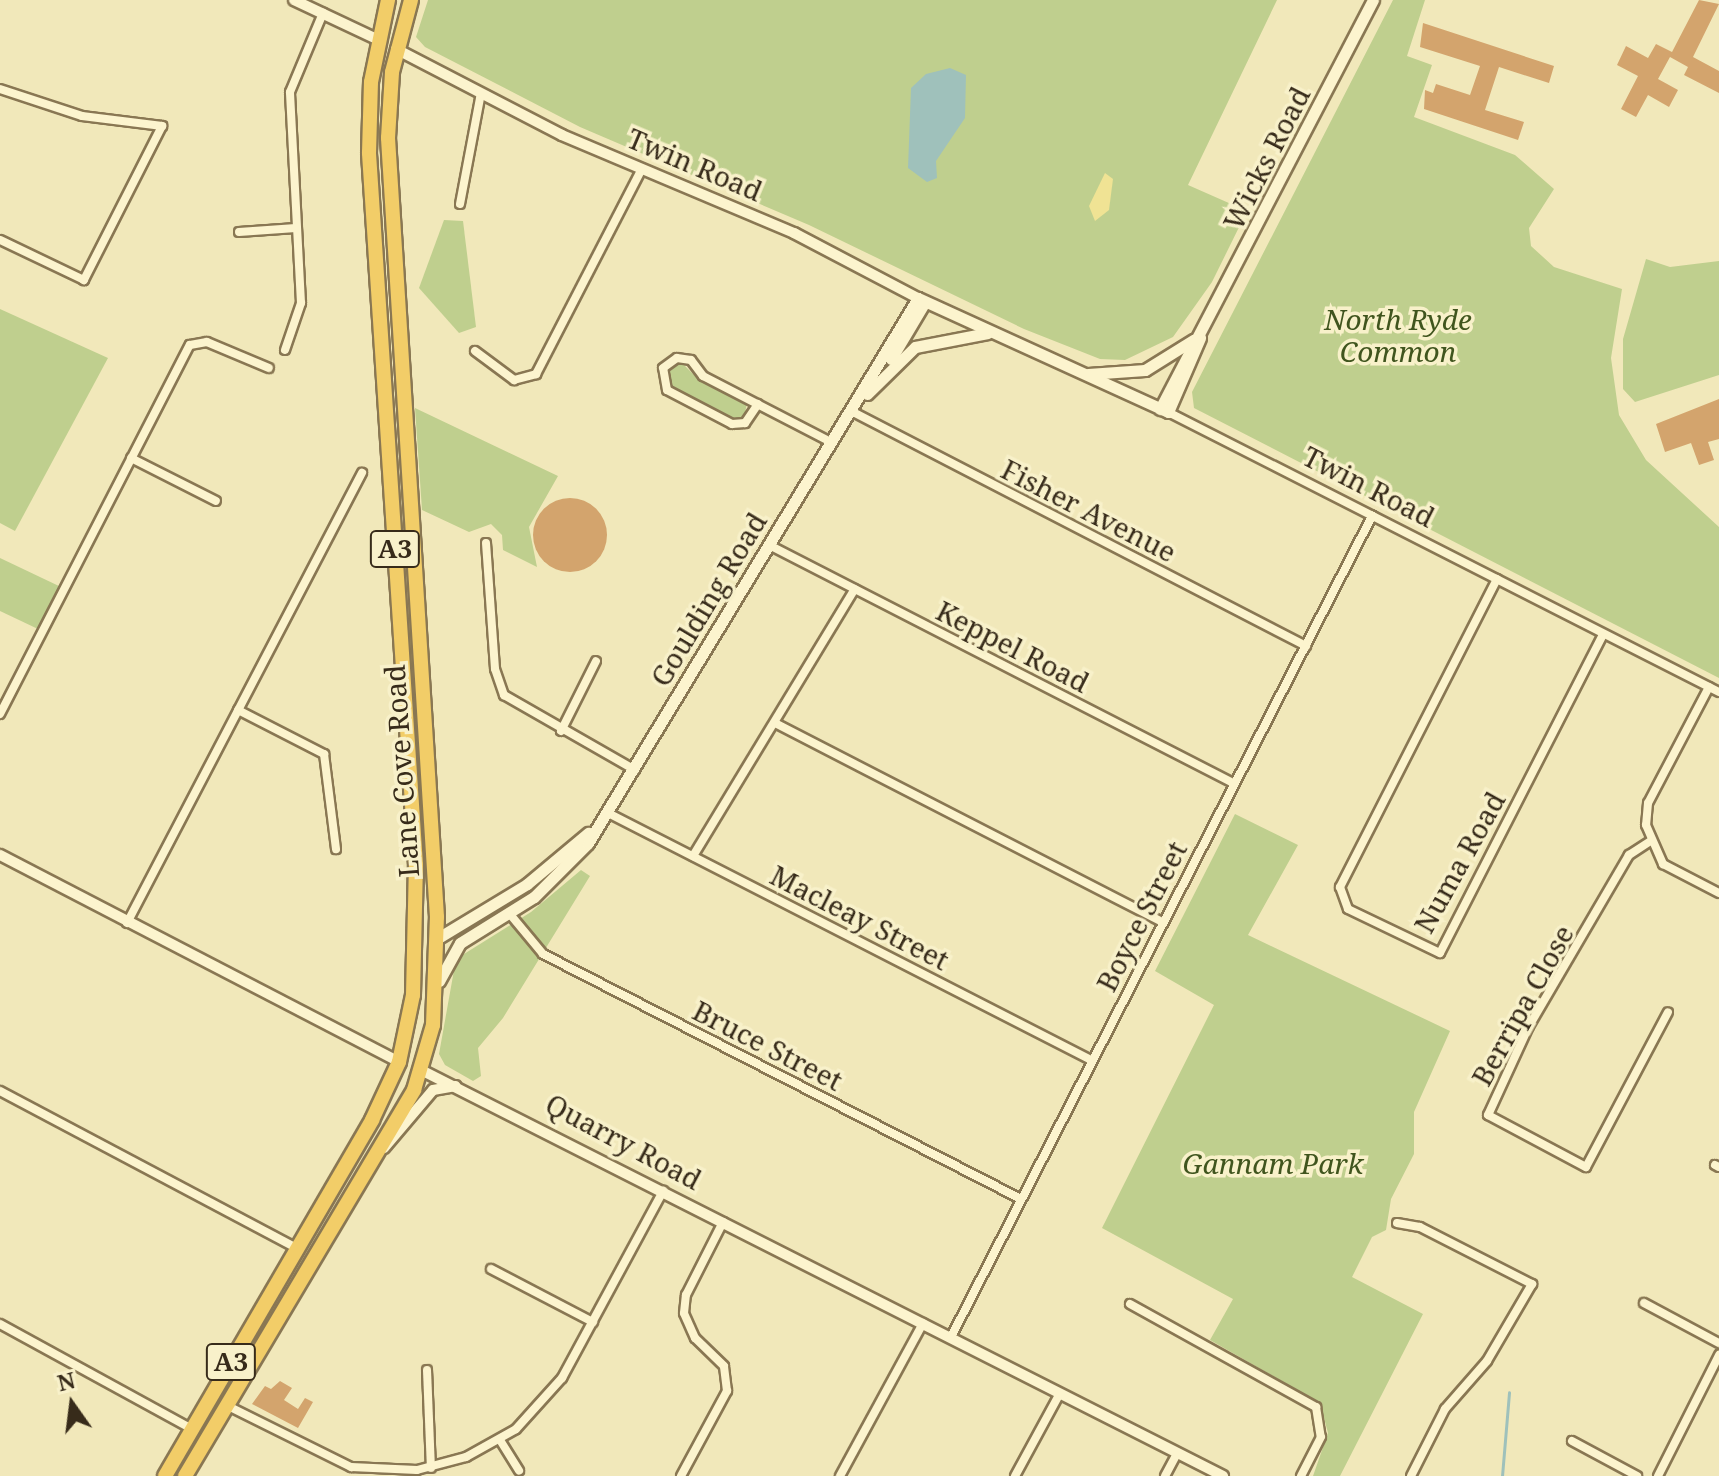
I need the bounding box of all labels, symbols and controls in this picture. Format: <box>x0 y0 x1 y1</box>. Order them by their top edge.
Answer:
street label: Wicks Road <box>1216 81 1316 235</box>
street label: Twin Road <box>623 121 767 207</box>
park label: North Ryde Common <box>1324 302 1472 368</box>
street label: Twin Road <box>1298 439 1440 533</box>
street label: Fisher Avenue <box>996 452 1182 568</box>
street label: Goulding Road <box>643 506 773 692</box>
road number: A3 <box>369 527 421 571</box>
street label: Keppel Road <box>931 593 1095 699</box>
street label: Lane Cove Road <box>377 664 425 878</box>
street label: Numa Road <box>1406 786 1512 938</box>
street label: Boyce Street <box>1089 835 1193 997</box>
street label: Macleay Street <box>765 858 955 976</box>
street label: Berripa Close <box>1464 919 1580 1091</box>
street label: Bruce Street <box>688 993 848 1097</box>
street label: Quarry Road <box>540 1086 708 1196</box>
park label: Gannam Park <box>1183 1146 1363 1180</box>
road number: A3 <box>205 1340 257 1384</box>
north arrow <box>32 1364 112 1444</box>
text: N <box>54 1364 78 1397</box>

